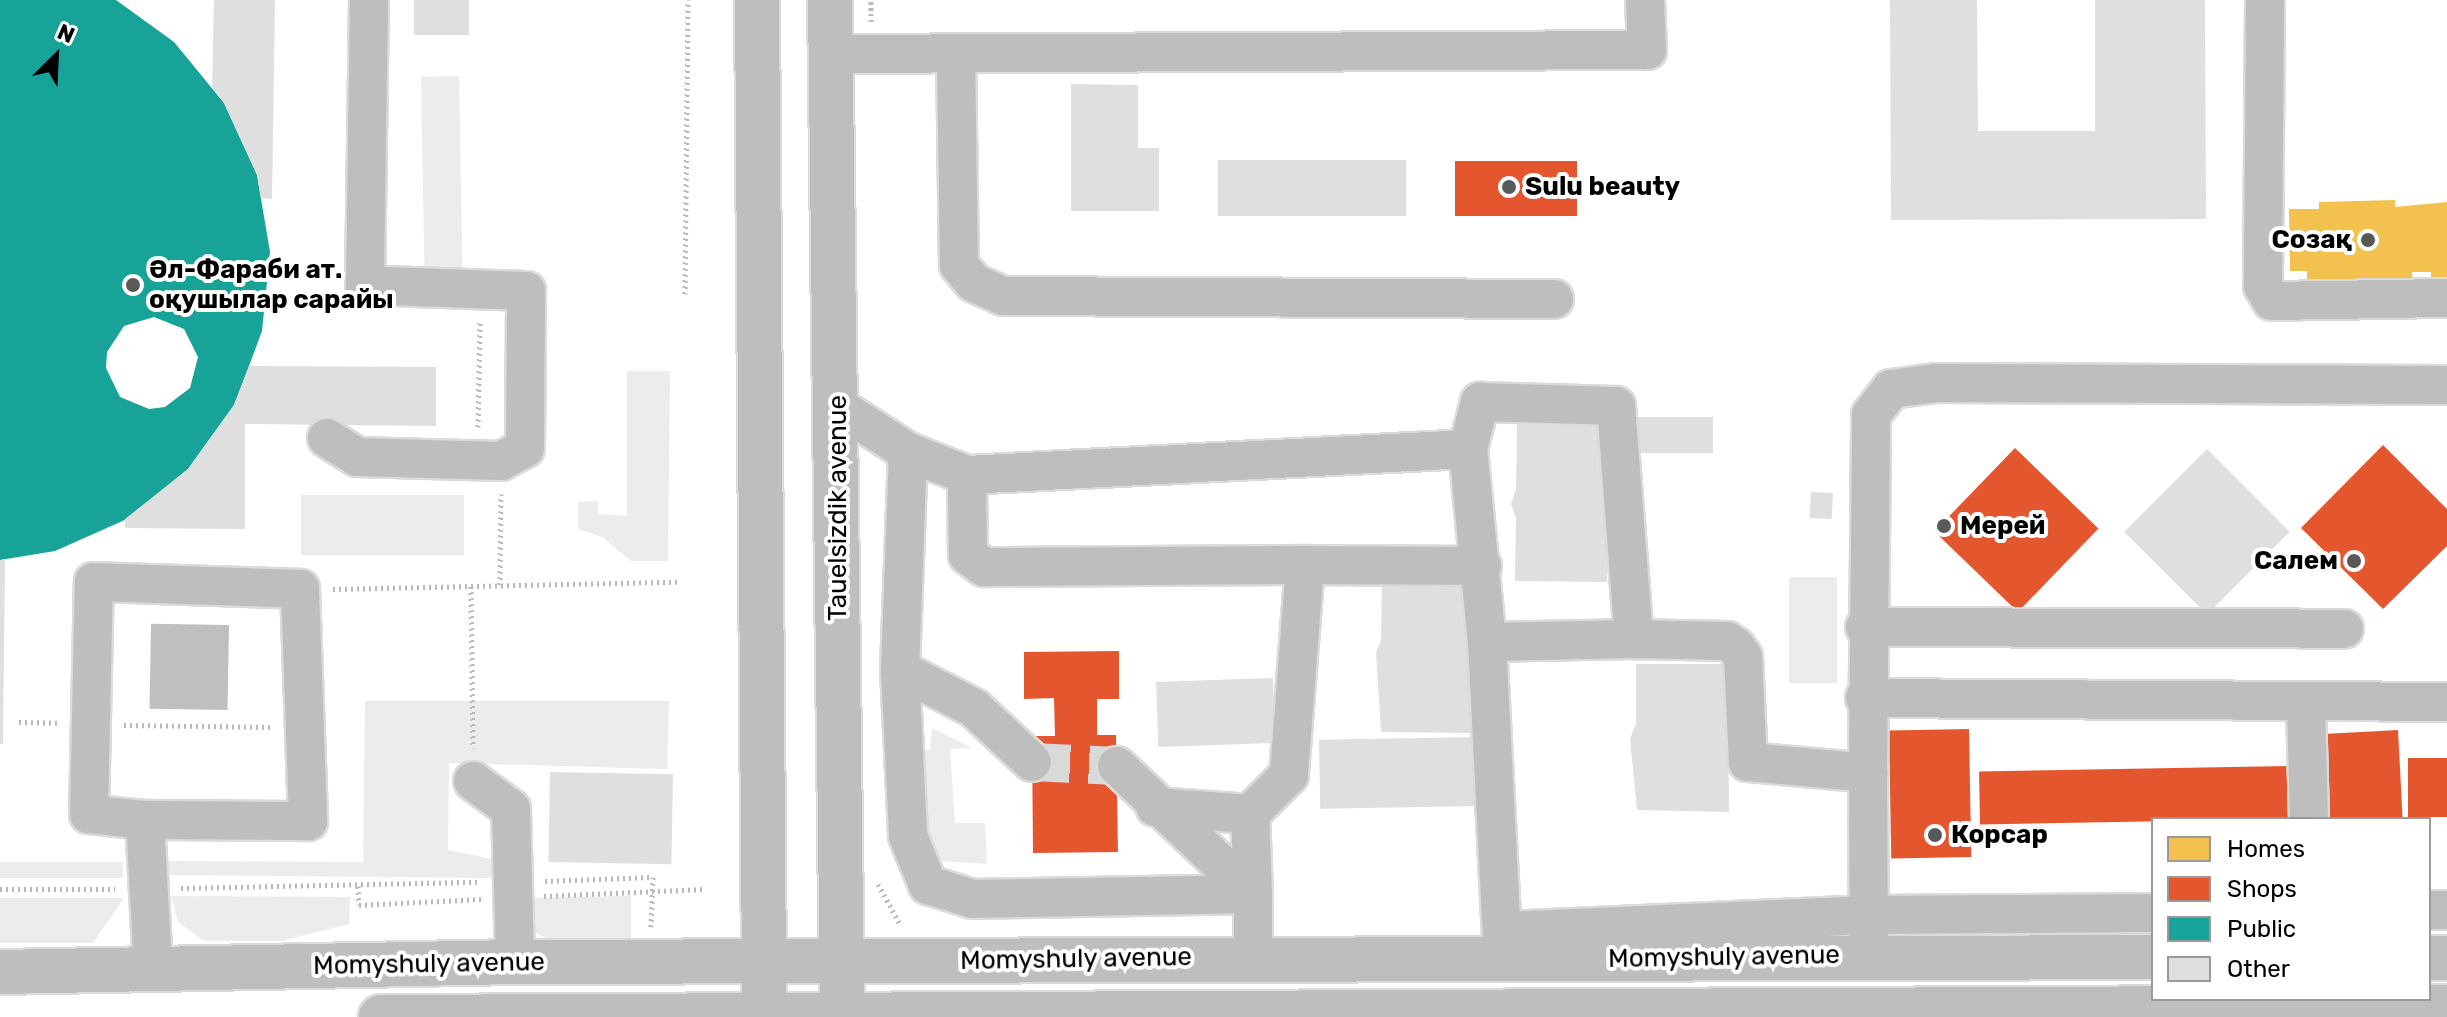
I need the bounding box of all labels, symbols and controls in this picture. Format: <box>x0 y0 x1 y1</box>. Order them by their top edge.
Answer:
north arrow <box>16 16 96 96</box>
text: N <box>53 18 79 49</box>
place label: Sulu beauty <box>1525 171 1680 203</box>
marker: Sulu beauty <box>1500 178 1518 196</box>
place label: Созақ <box>2272 224 2352 256</box>
marker: Созақ <box>2359 231 2377 249</box>
place label: Әл-Фараби ат. оқушылар сарайы <box>149 254 394 316</box>
marker: Әл-Фараби ат. оқушылар сарайы <box>124 276 142 294</box>
street label: Tauelsizdik avenue <box>822 395 854 621</box>
place label: Мерей <box>1960 510 2045 542</box>
marker: Мерей <box>1935 517 1953 535</box>
place label: Салем <box>2254 545 2338 577</box>
marker: Салем <box>2345 552 2363 570</box>
legend <box>2151 817 2431 1001</box>
place label: Корсар <box>1951 819 2048 851</box>
marker: Корсар <box>1926 826 1944 844</box>
text: Homes <box>2227 835 2305 863</box>
text: Shops <box>2227 875 2297 903</box>
text: Public <box>2227 915 2296 943</box>
street label: Momyshuly avenue <box>1607 939 1841 975</box>
street label: Momyshuly avenue <box>959 941 1193 977</box>
street label: Momyshuly avenue <box>312 946 546 982</box>
text: Other <box>2227 955 2290 983</box>

